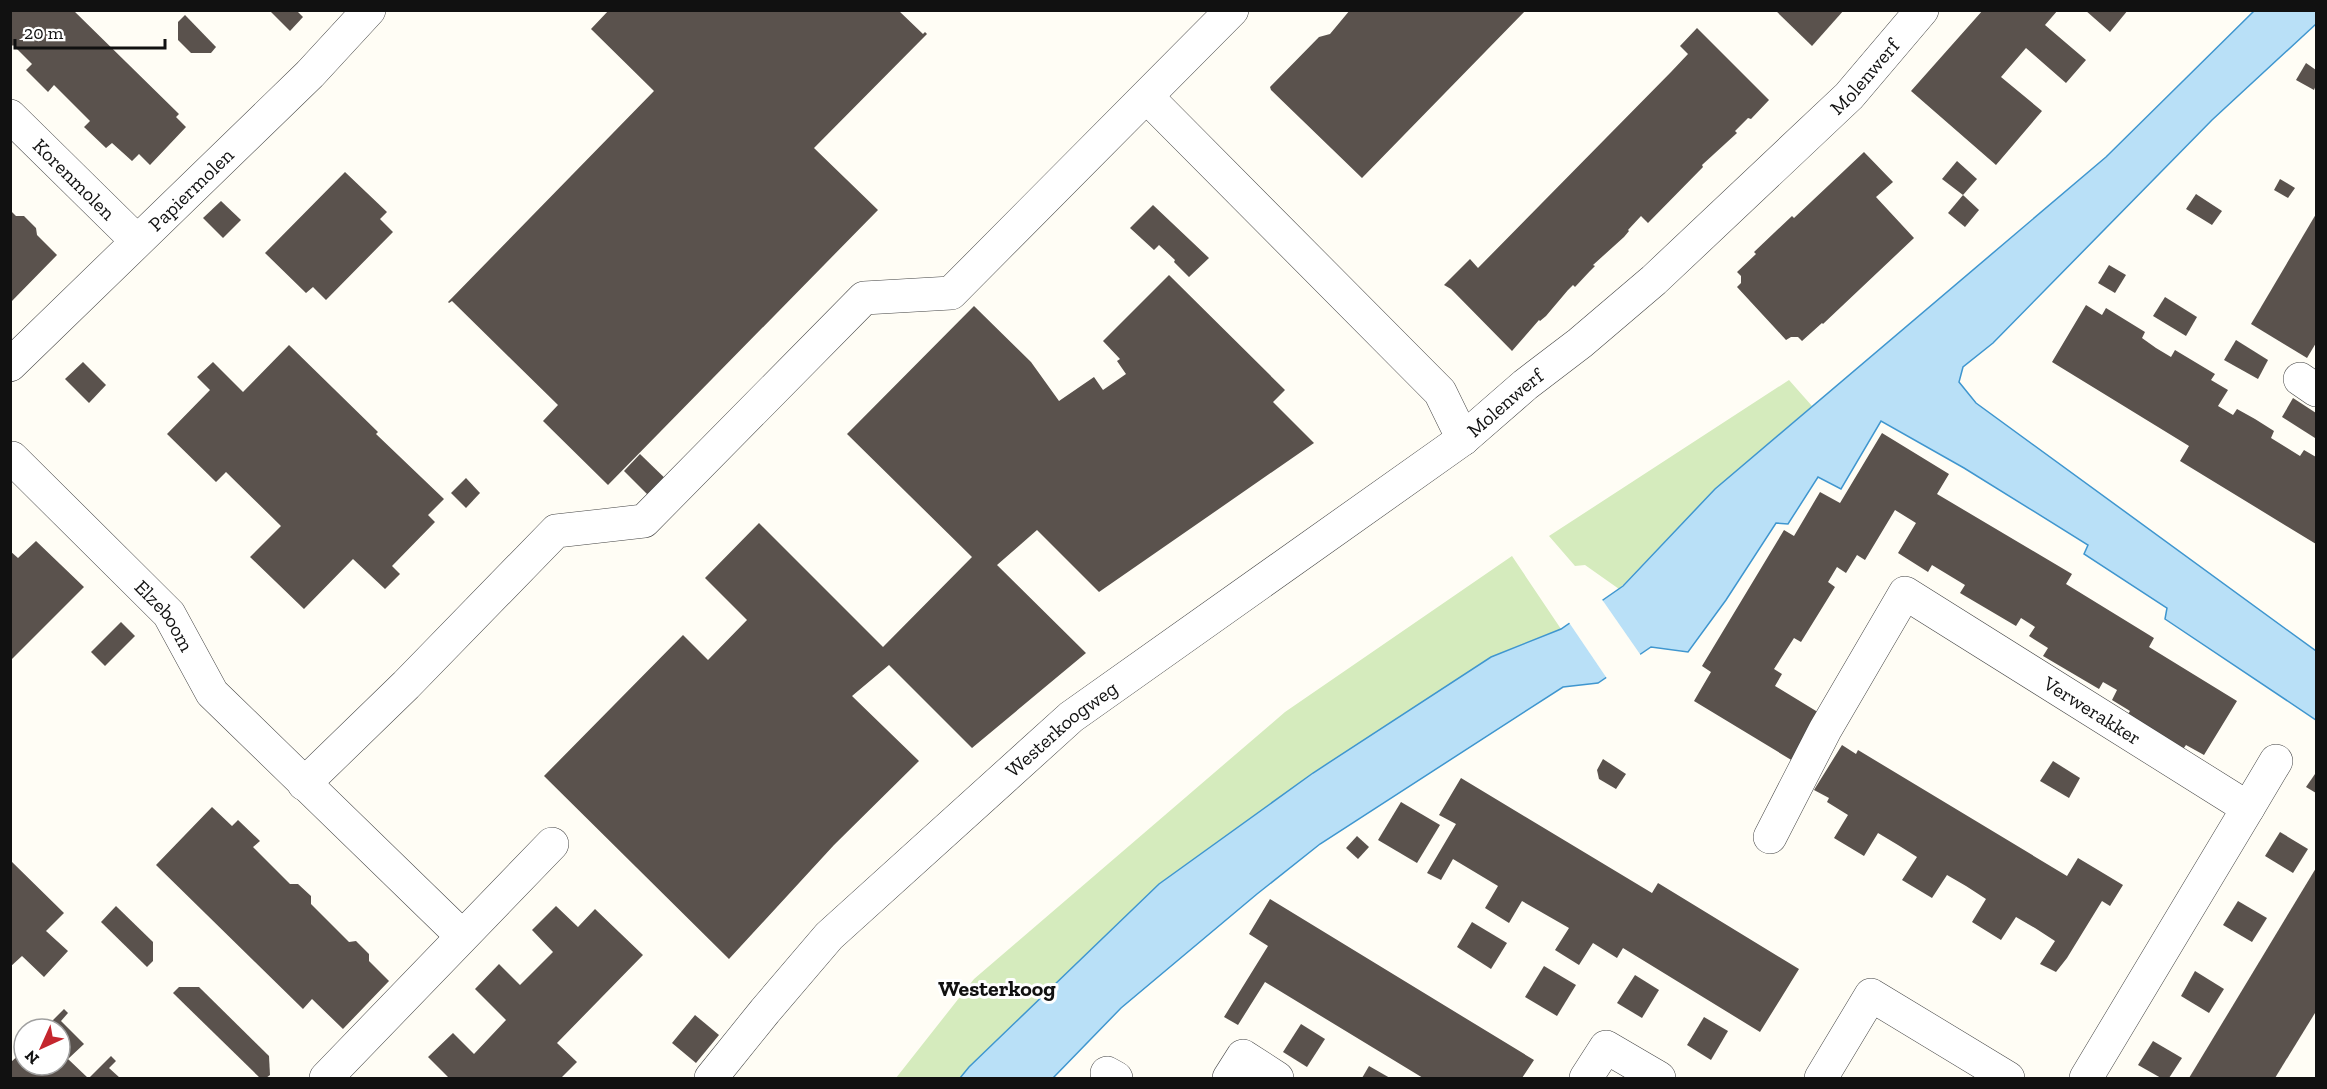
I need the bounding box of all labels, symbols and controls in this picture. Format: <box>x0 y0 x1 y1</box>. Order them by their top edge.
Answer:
scale bar <box>15 12 165 50</box>
text: 20 m <box>24 22 64 44</box>
street label: Molenwerf <box>1825 33 1905 120</box>
street label: Korenmolen <box>28 133 121 225</box>
street label: Papiermolen <box>143 143 239 236</box>
street label: Molenwerf <box>1462 363 1549 442</box>
street label: Elzeboom <box>130 575 199 656</box>
street label: Verwerakker <box>2038 670 2145 750</box>
street label: Westerkoogweg <box>1001 676 1122 782</box>
district label: Westerkoog <box>938 975 1056 1002</box>
north arrow <box>12 1017 72 1077</box>
text: N <box>21 1046 43 1068</box>

